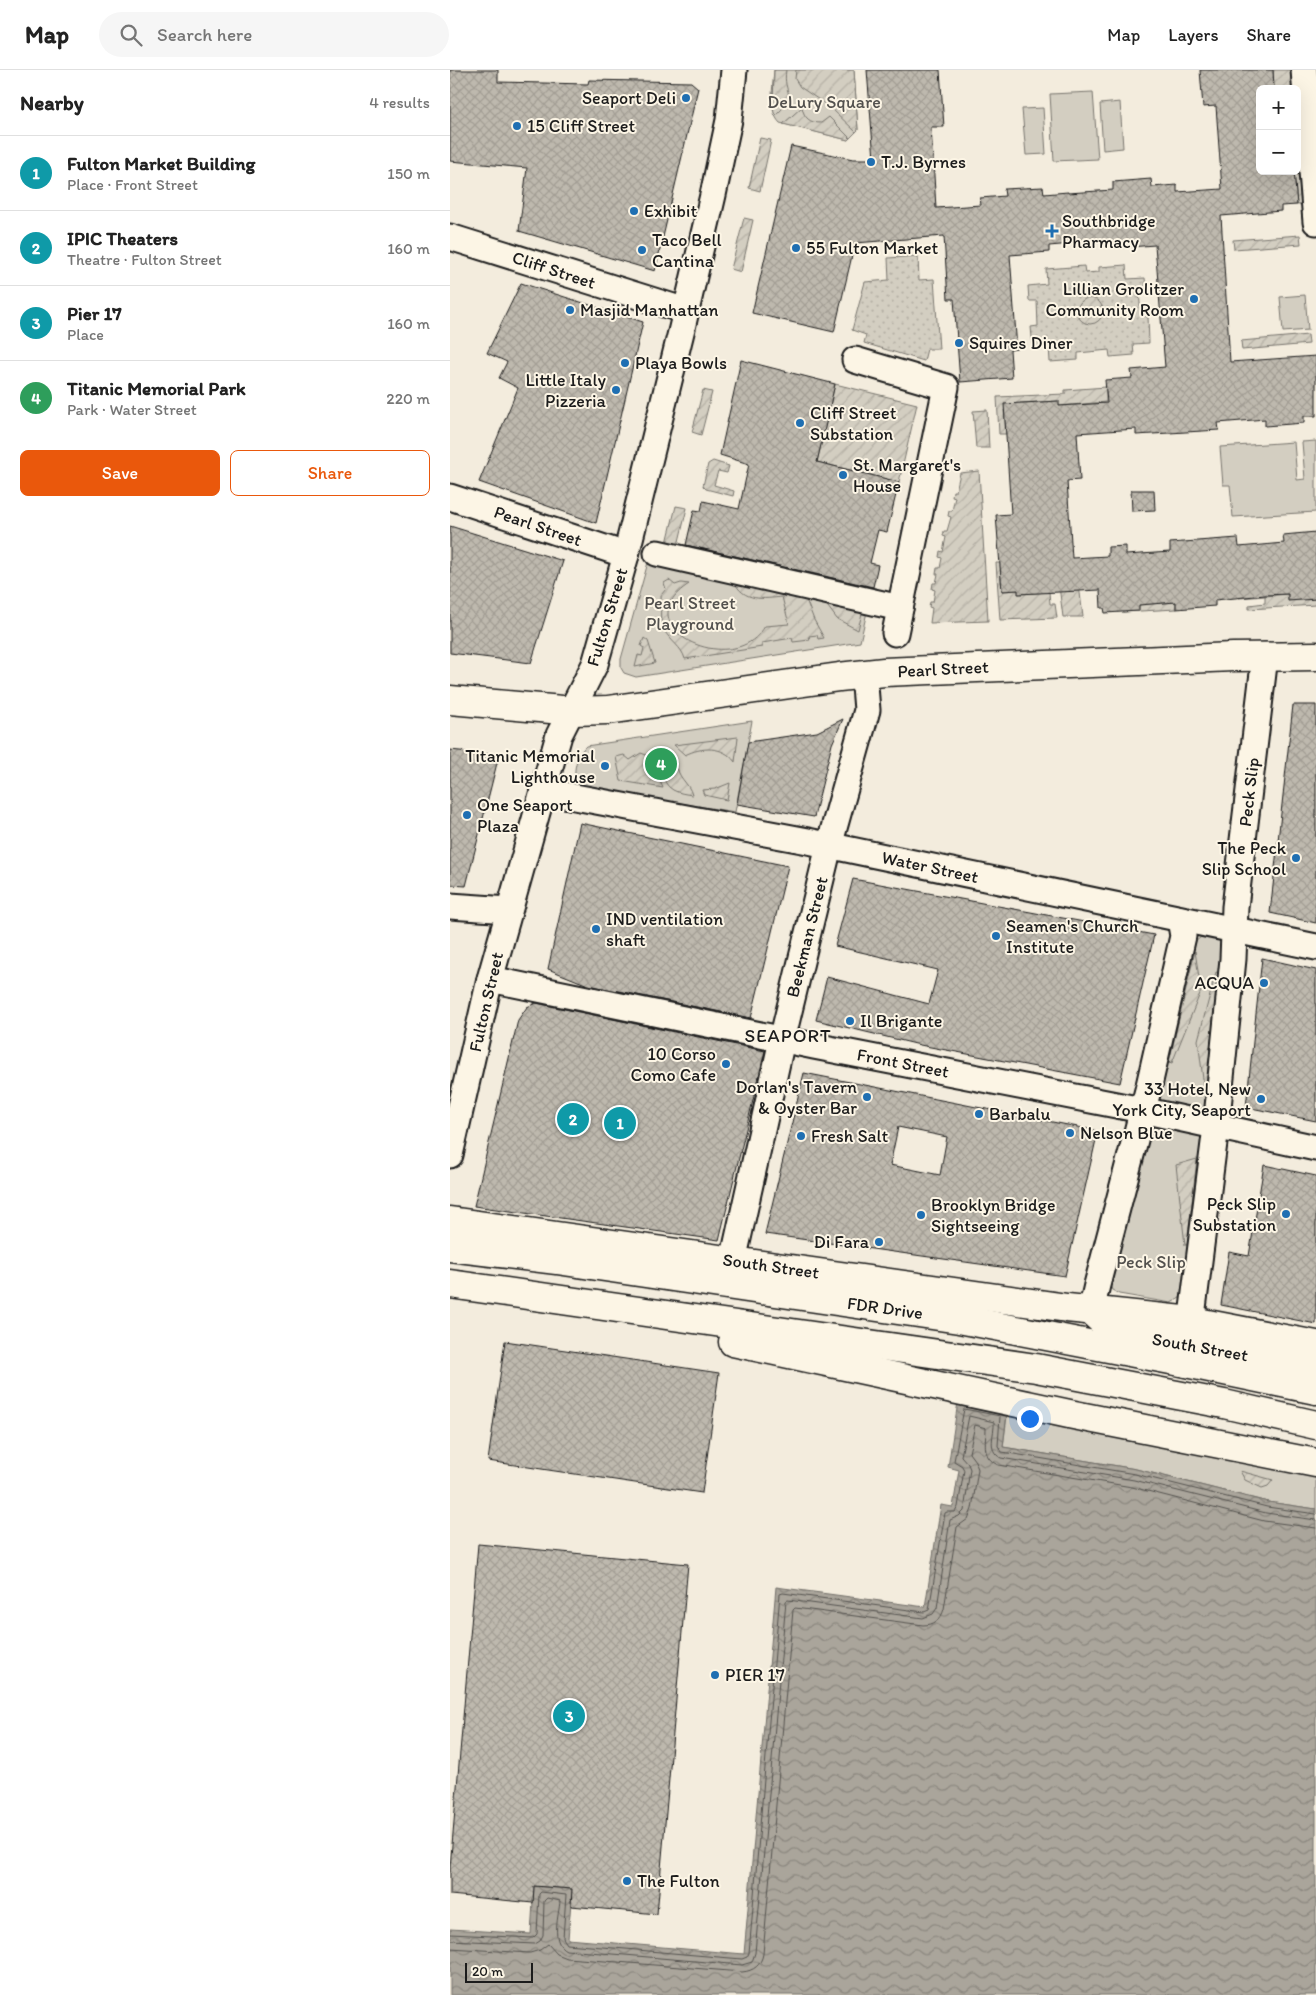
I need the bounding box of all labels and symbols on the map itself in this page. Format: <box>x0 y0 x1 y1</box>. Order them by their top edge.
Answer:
place label: Seaport Deli <box>582 87 676 109</box>
park label: DeLury Square <box>767 91 881 113</box>
marker: Seaport Deli <box>680 92 692 104</box>
place label: 15 Cliff Street <box>527 115 636 137</box>
marker: 15 Cliff Street <box>511 120 523 132</box>
place label: T.J. Byrnes <box>881 151 966 173</box>
marker: T.J. Byrnes <box>865 156 877 168</box>
place label: Exhibit <box>644 200 697 222</box>
marker: Exhibit <box>628 205 640 217</box>
place label: Southbridge Pharmacy <box>1062 210 1156 253</box>
marker: Southbridge Pharmacy <box>1046 225 1058 237</box>
place label: Taco Bell Cantina <box>652 229 722 272</box>
place label: 55 Fulton Market <box>806 237 939 259</box>
marker: 55 Fulton Market <box>790 242 802 254</box>
marker: Taco Bell Cantina <box>636 244 648 256</box>
street label: Cliff Street <box>510 246 599 294</box>
place label: Lillian Grolitzer Community Room <box>1045 278 1184 321</box>
marker: Lillian Grolitzer Community Room <box>1188 293 1200 305</box>
place label: Masjid Manhattan <box>580 299 719 321</box>
marker: Masjid Manhattan <box>564 304 576 316</box>
place label: Squires Diner <box>969 332 1073 354</box>
marker: Squires Diner <box>953 337 965 349</box>
place label: Playa Bowls <box>635 352 727 374</box>
marker: Playa Bowls <box>619 357 631 369</box>
place label: Little Italy Pizzeria <box>525 369 607 412</box>
marker: Little Italy Pizzeria <box>610 384 622 396</box>
place label: Cliff Street Substation <box>810 402 897 445</box>
marker: Cliff Street Substation <box>794 417 806 429</box>
place label: St. Margaret's House <box>853 454 961 497</box>
marker: St. Margaret's House <box>837 469 849 481</box>
street label: Pearl Street <box>491 501 585 551</box>
street label: Fulton Street <box>582 565 632 669</box>
park label: Pearl Street Playground <box>644 592 736 635</box>
street label: Pearl Street <box>897 656 989 682</box>
place label: Titanic Memorial Lighthouse <box>465 745 595 788</box>
pin: 4 <box>645 745 677 783</box>
street label: Peck Slip <box>1234 756 1264 828</box>
marker: Titanic Memorial Lighthouse <box>599 760 611 772</box>
place label: One Seaport Plaza <box>477 794 573 837</box>
marker: One Seaport Plaza <box>461 809 473 821</box>
place label: The Peck Slip School <box>1202 837 1287 880</box>
street label: Water Street <box>880 846 981 888</box>
marker: The Peck Slip School <box>1290 852 1302 864</box>
street label: Beekman Street <box>781 874 833 1000</box>
place label: IND ventilation shaft <box>606 908 723 951</box>
place label: Seamen's Church Institute <box>1006 915 1139 958</box>
marker: IND ventilation shaft <box>590 923 602 935</box>
marker: Seamen's Church Institute <box>990 930 1002 942</box>
street label: Fulton Street <box>464 950 508 1054</box>
place label: ACQUA <box>1195 972 1254 994</box>
marker: ACQUA <box>1258 977 1270 989</box>
place label: Il Brigante <box>860 1010 943 1032</box>
marker: Il Brigante <box>844 1015 856 1027</box>
district label: SEAPORT <box>744 1024 832 1047</box>
place label: 10 Corso Como Cafe <box>631 1043 716 1086</box>
street label: Front Street <box>855 1043 951 1083</box>
marker: 10 Corso Como Cafe <box>720 1058 732 1070</box>
place label: Dorlan's Tavern & Oyster Bar <box>735 1076 857 1119</box>
place label: 33 Hotel, New York City, Seaport <box>1113 1078 1251 1121</box>
marker: Dorlan's Tavern & Oyster Bar <box>861 1091 873 1103</box>
marker: 33 Hotel, New York City, Seaport <box>1255 1093 1267 1105</box>
pin: 2 <box>557 1100 589 1138</box>
place label: Barbalu <box>989 1103 1050 1125</box>
pin: 1 <box>604 1104 636 1142</box>
marker: Barbalu <box>973 1108 985 1120</box>
place label: Nelson Blue <box>1080 1122 1173 1144</box>
place label: Fresh Salt <box>811 1125 889 1147</box>
marker: Nelson Blue <box>1064 1127 1076 1139</box>
marker: Fresh Salt <box>795 1130 807 1142</box>
place label: Peck Slip Substation <box>1193 1193 1276 1236</box>
place label: Brooklyn Bridge Sightseeing <box>931 1194 1056 1237</box>
marker: Peck Slip Substation <box>1280 1208 1292 1220</box>
marker: Brooklyn Bridge Sightseeing <box>915 1209 927 1221</box>
place label: Di Fara <box>814 1231 870 1253</box>
marker: Di Fara <box>873 1236 885 1248</box>
street label: South Street <box>721 1248 821 1284</box>
park label: Peck Slip <box>1116 1251 1186 1273</box>
street label: FDR Drive <box>846 1292 924 1324</box>
street label: South Street <box>1150 1328 1250 1366</box>
your location <box>1017 1406 1043 1432</box>
place label: PIER 17 <box>725 1664 785 1686</box>
marker: PIER 17 <box>709 1669 721 1681</box>
pin: 3 <box>553 1697 585 1735</box>
place label: The Fulton <box>637 1870 720 1892</box>
marker: The Fulton <box>621 1875 633 1887</box>
scale bar <box>465 1960 532 1983</box>

